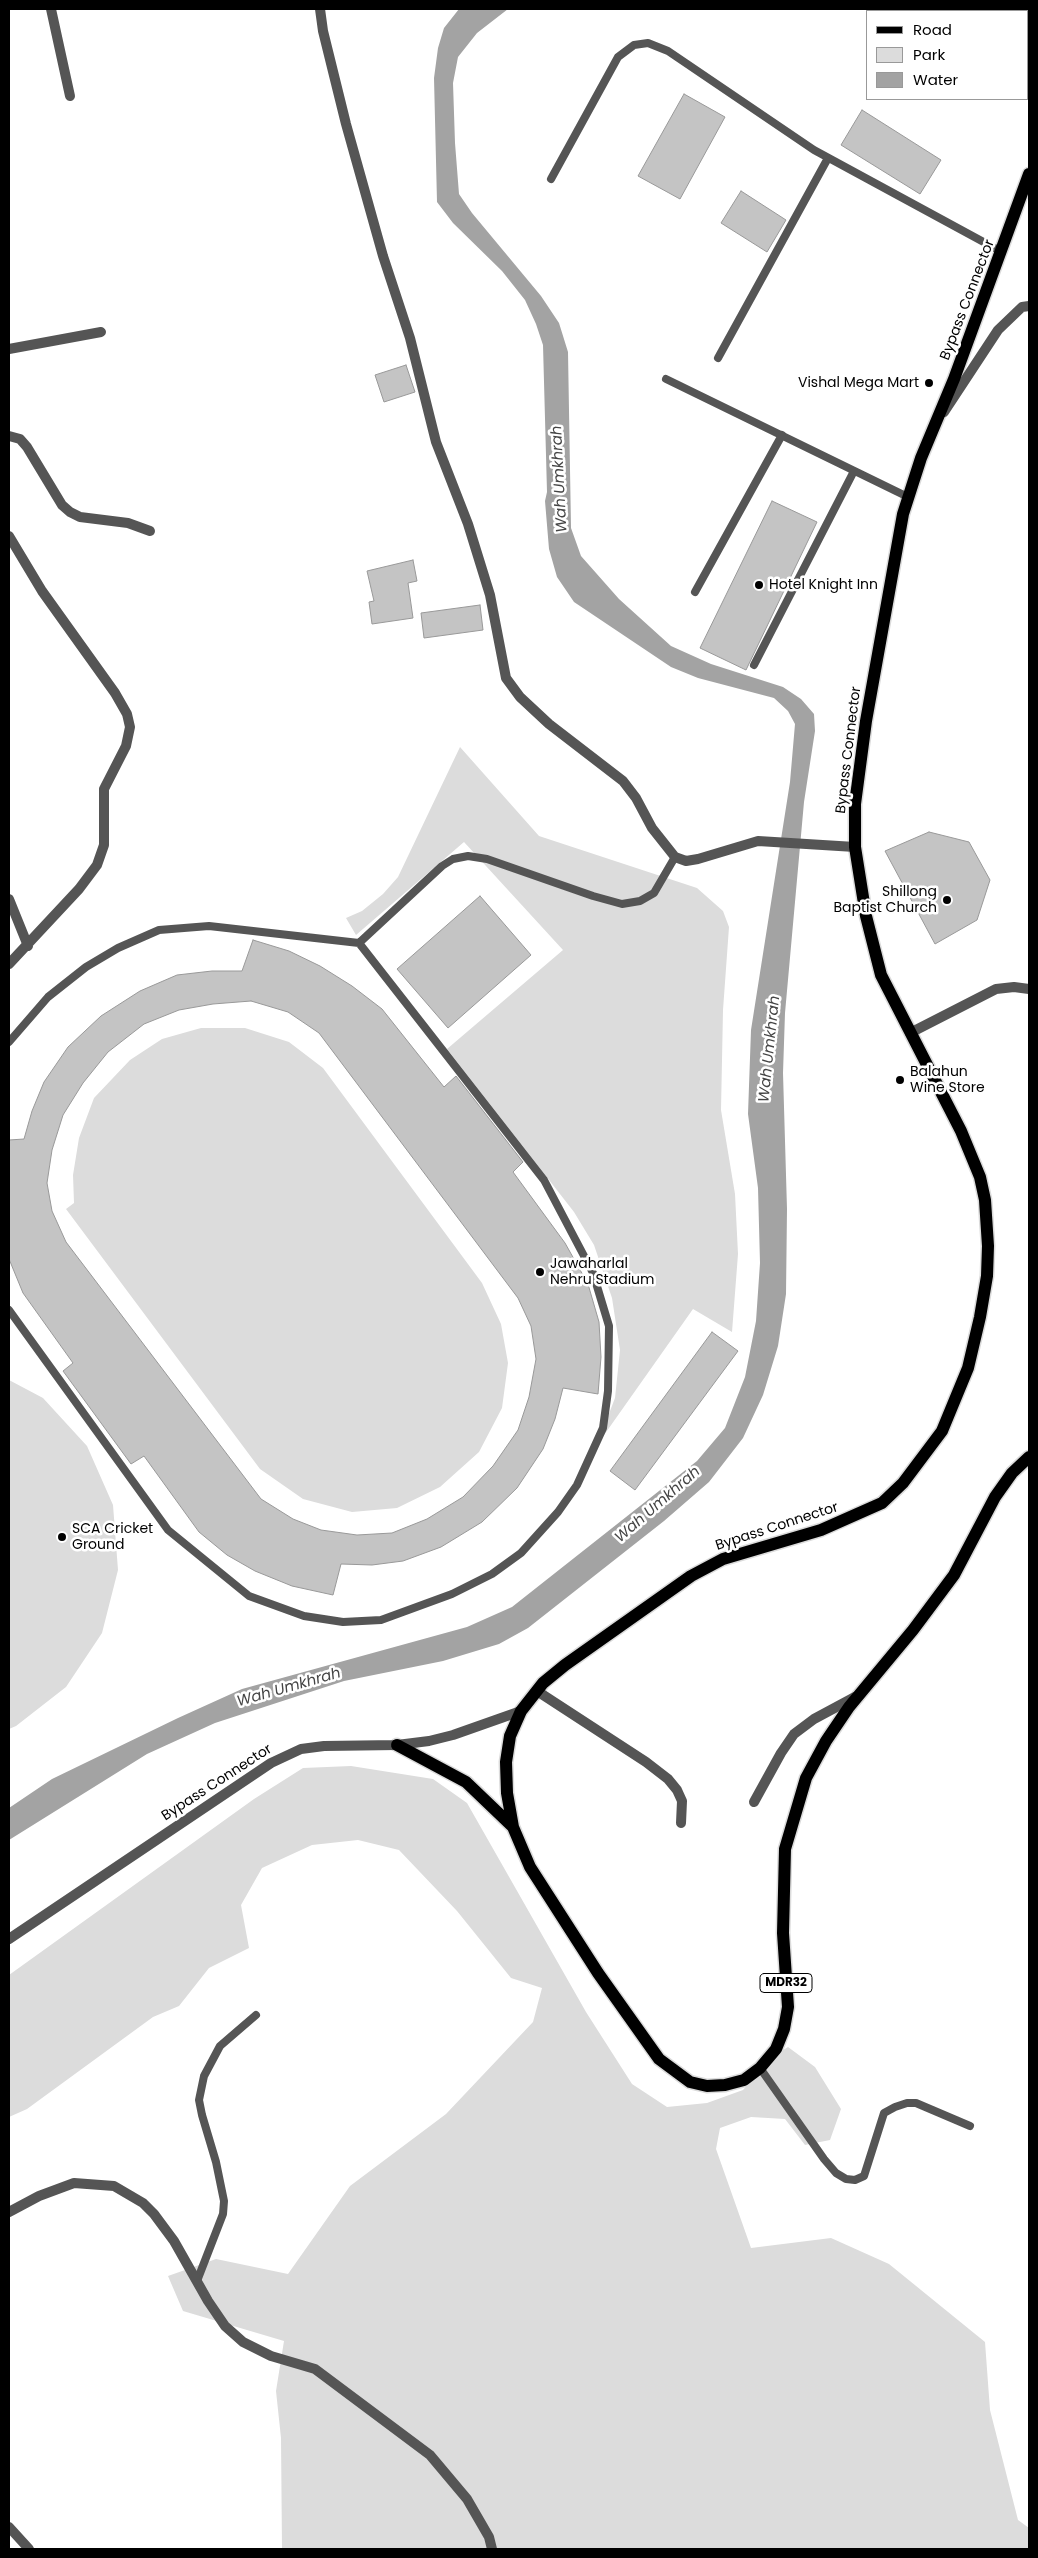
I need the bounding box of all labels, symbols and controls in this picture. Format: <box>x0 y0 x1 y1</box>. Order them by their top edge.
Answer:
legend <box>866 10 1028 100</box>
text: Road <box>913 19 952 40</box>
text: Park <box>913 44 945 65</box>
text: Water <box>913 69 958 90</box>
street label: Bypass Connector <box>937 237 999 363</box>
place label: Vishal Mega Mart <box>798 375 919 391</box>
marker: Vishal Mega Mart <box>923 377 935 389</box>
water label: Wah Umkhrah <box>548 425 572 533</box>
place label: Hotel Knight Inn <box>769 577 878 593</box>
marker: Hotel Knight Inn <box>753 579 765 591</box>
street label: Bypass Connector <box>833 686 865 814</box>
place label: Shillong Baptist Church <box>833 884 937 916</box>
marker: Shillong Baptist Church <box>941 894 953 906</box>
water label: Wah Umkhrah <box>755 995 785 1103</box>
place label: Balahun Wine Store <box>910 1064 985 1096</box>
marker: Balahun Wine Store <box>894 1074 906 1086</box>
place label: Jawaharlal Nehru Stadium <box>550 1256 654 1288</box>
marker: Jawaharlal Nehru Stadium <box>534 1266 546 1278</box>
water label: Wah Umkhrah <box>612 1463 704 1547</box>
street label: Bypass Connector <box>714 1499 840 1555</box>
place label: SCA Cricket Ground <box>72 1521 153 1554</box>
marker: SCA Cricket Ground <box>56 1531 68 1543</box>
water label: Wah Umkhrah <box>235 1665 343 1711</box>
street label: Bypass Connector <box>159 1741 275 1825</box>
road number: MDR32 <box>760 1974 812 1992</box>

